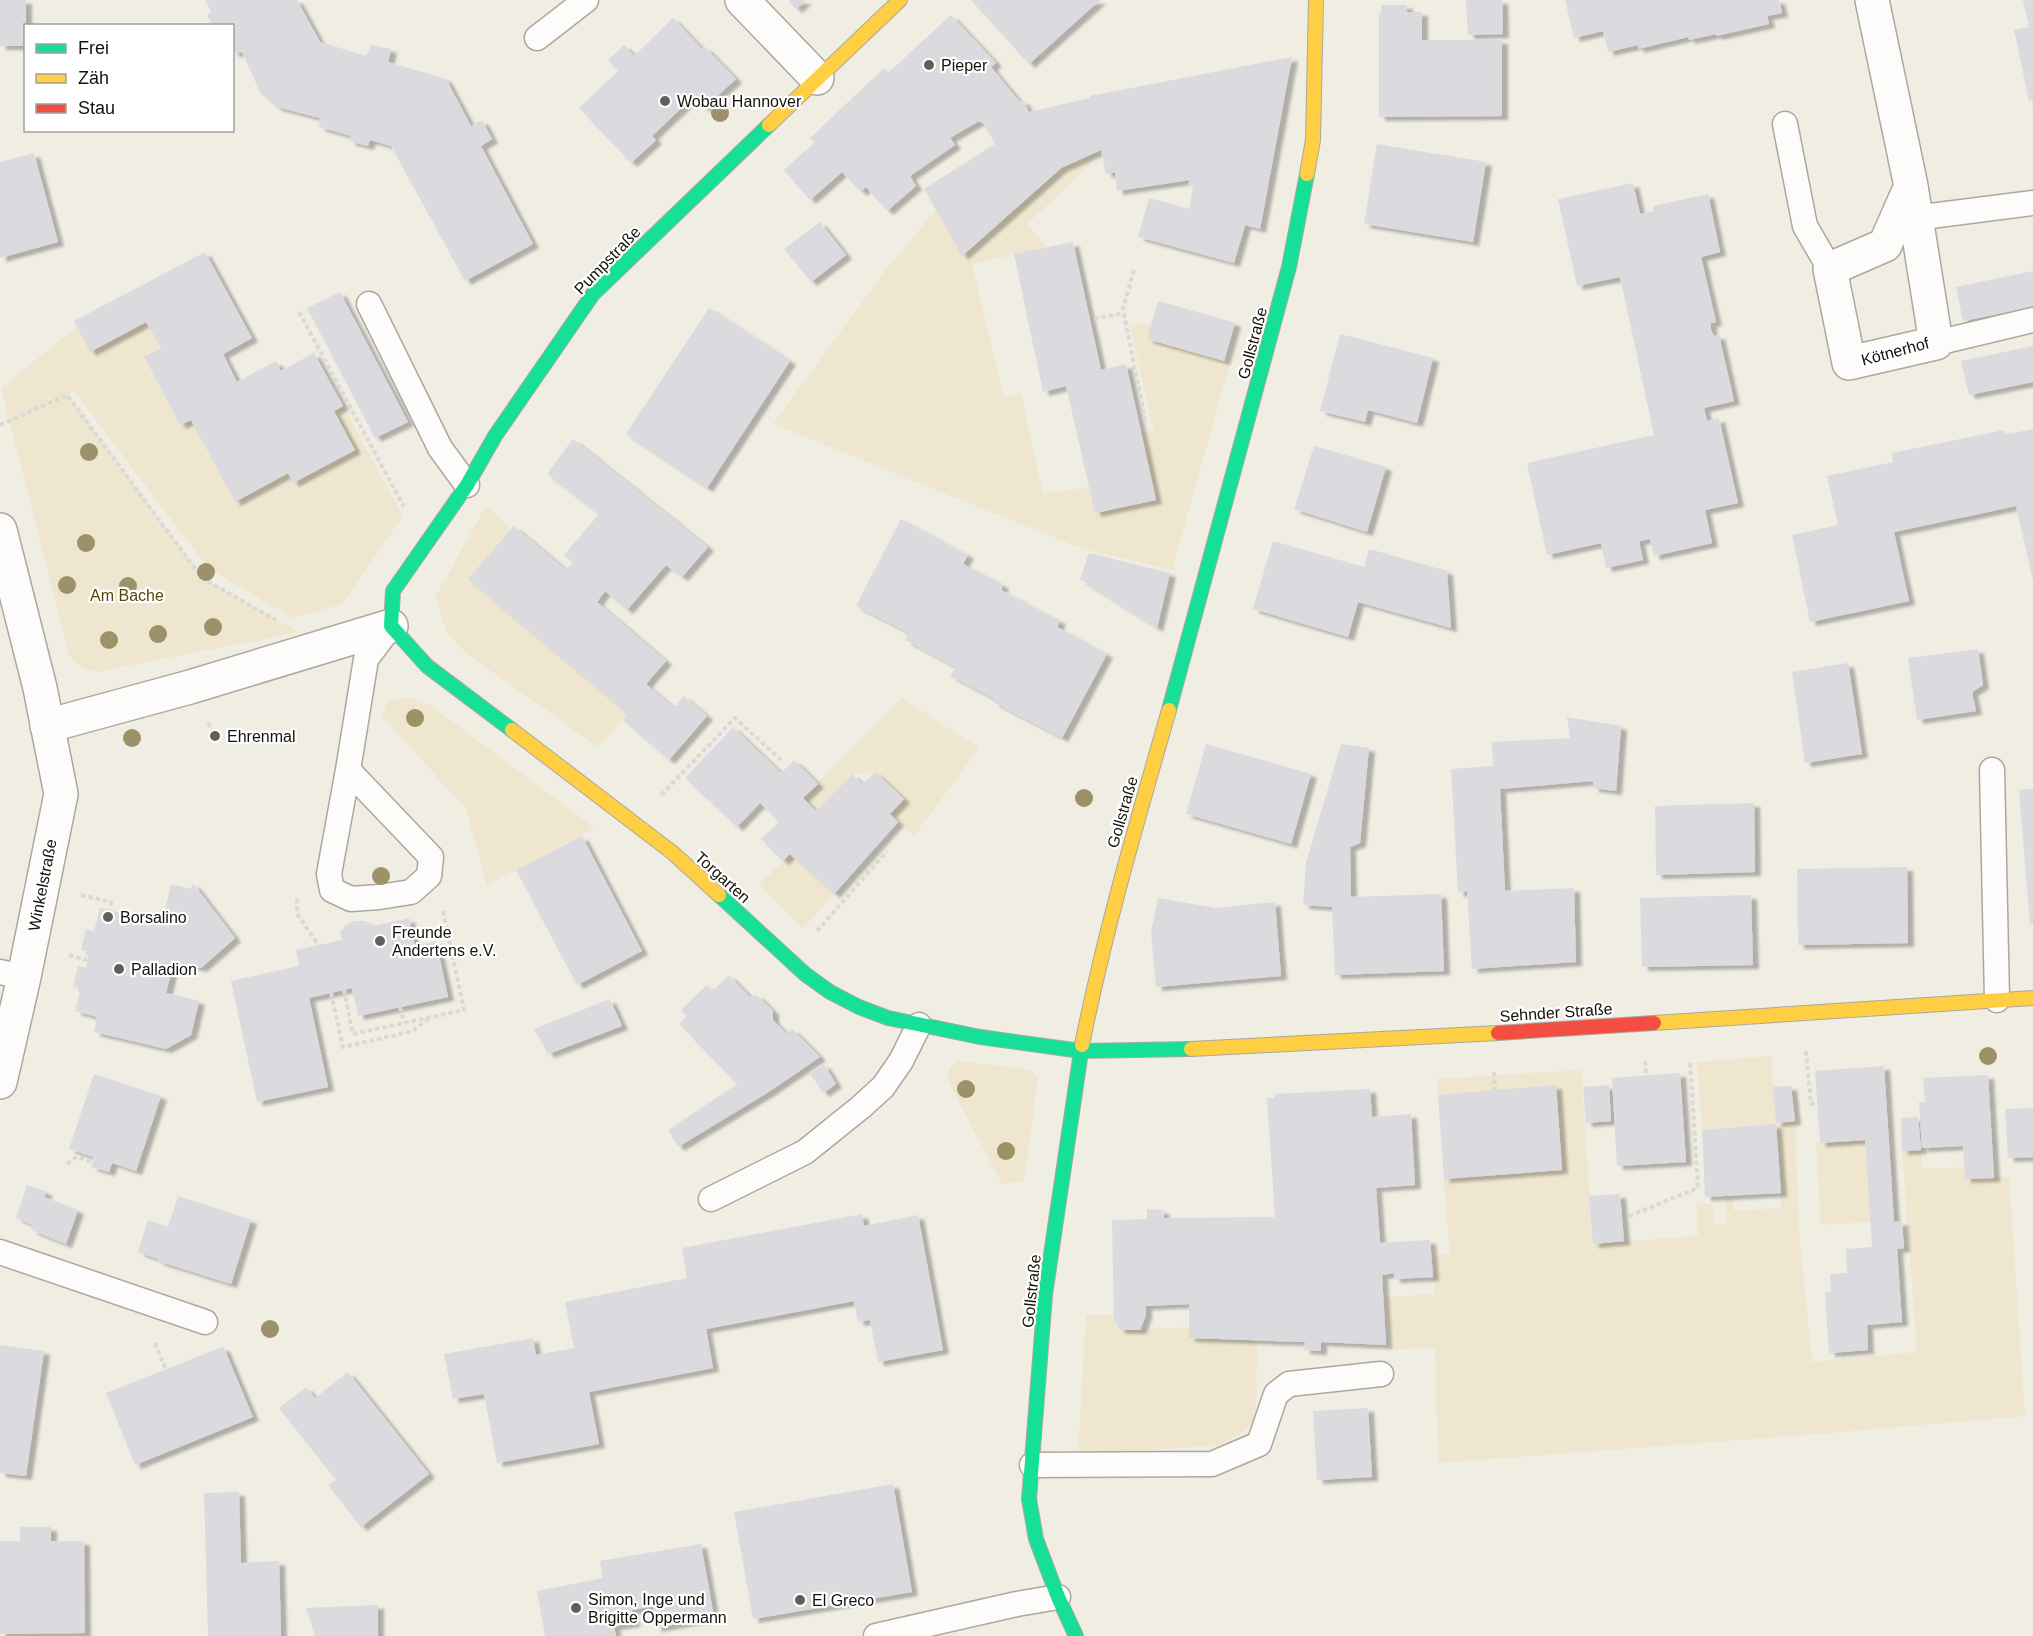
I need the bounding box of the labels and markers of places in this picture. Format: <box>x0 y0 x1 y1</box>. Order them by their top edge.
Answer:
place label: Pieper <box>941 57 988 74</box>
marker: Pieper <box>922 58 936 72</box>
place label: Wobau Hannover <box>677 93 802 110</box>
marker: Wobau Hannover <box>658 94 672 108</box>
place label: Ehrenmal <box>227 728 295 745</box>
marker: Ehrenmal <box>208 729 222 743</box>
place label: Borsalino <box>120 909 187 926</box>
marker: Borsalino <box>101 910 115 924</box>
place label: Freunde Andertens e.V. <box>392 924 496 959</box>
marker: Freunde Andertens e.V. <box>373 934 387 948</box>
place label: Palladion <box>131 961 197 978</box>
marker: Palladion <box>112 962 126 976</box>
place label: Simon, Inge und Brigitte Oppermann <box>588 1591 727 1626</box>
place label: El Greco <box>812 1592 874 1609</box>
marker: El Greco <box>793 1593 807 1607</box>
marker: Simon, Inge und Brigitte Oppermann <box>569 1601 583 1615</box>

